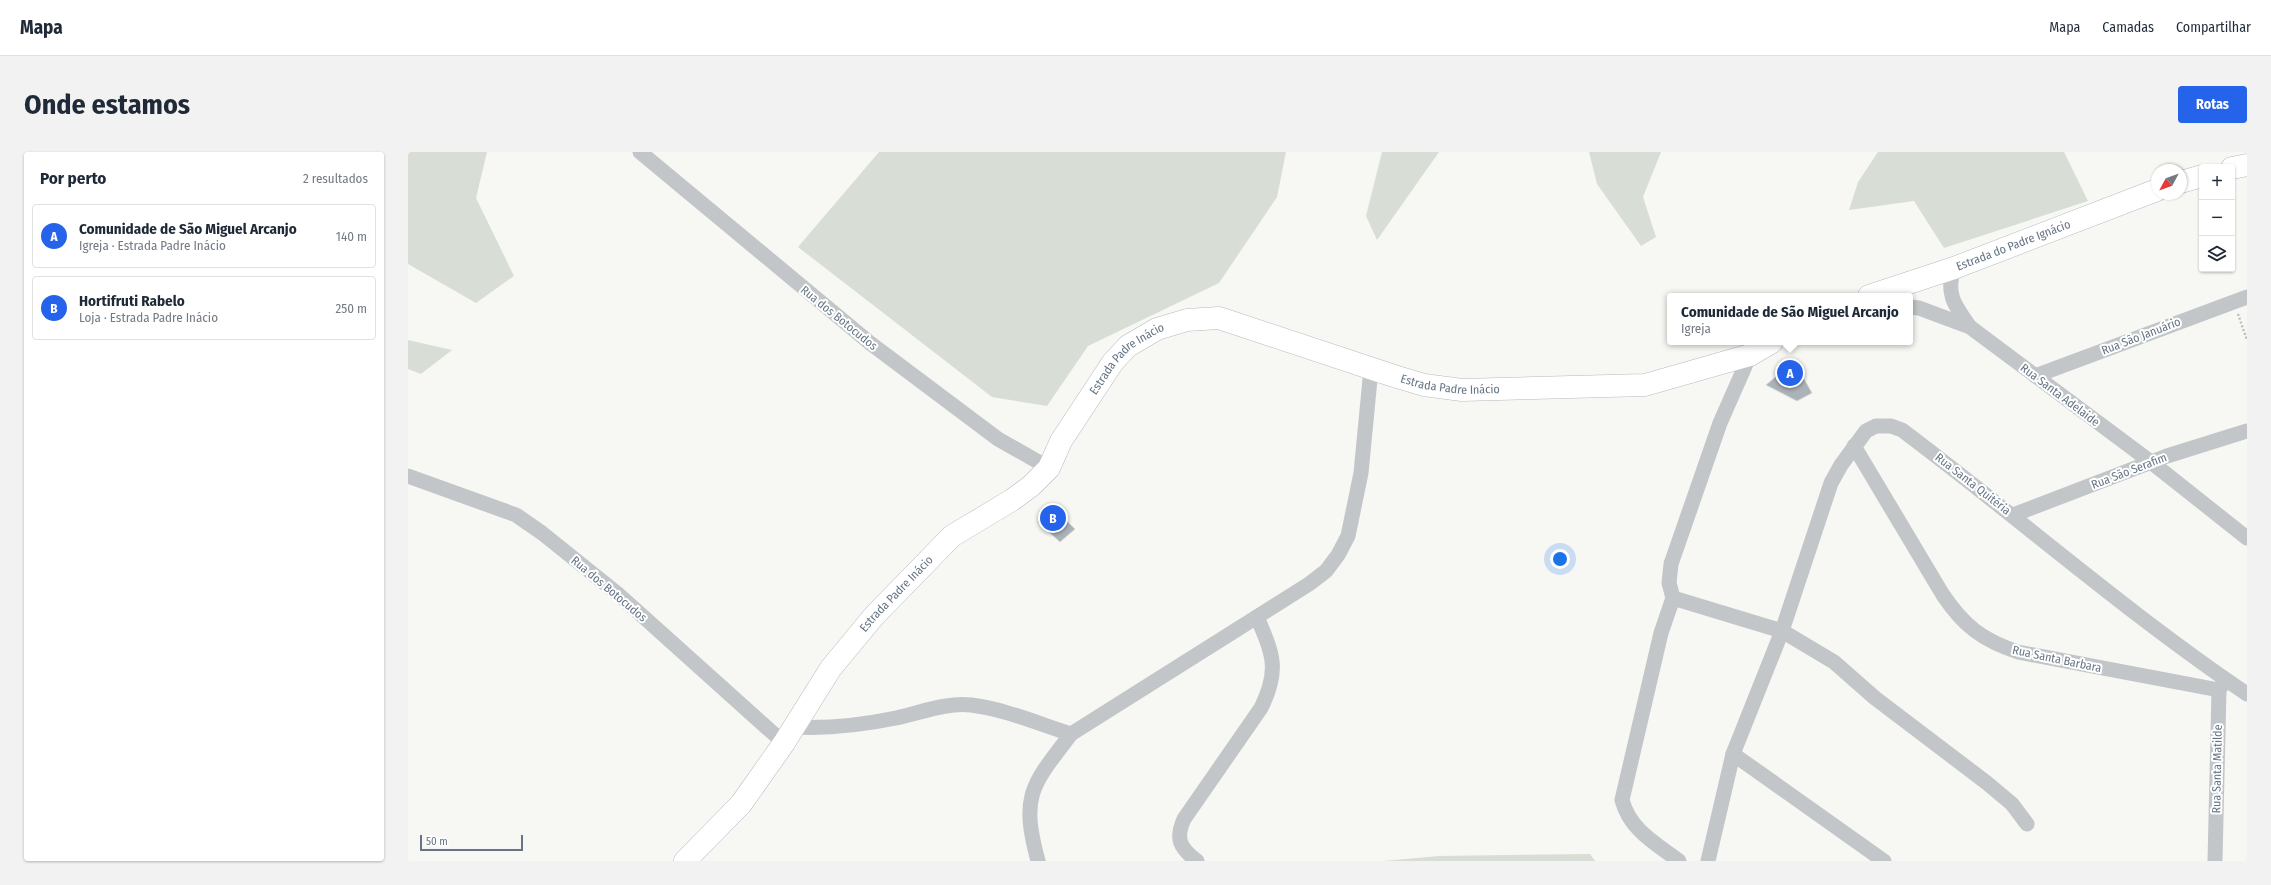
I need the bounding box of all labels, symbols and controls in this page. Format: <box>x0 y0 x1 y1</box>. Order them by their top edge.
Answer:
text: Mapa <box>20 16 63 39</box>
text: Mapa <box>2049 19 2080 36</box>
text: Camadas <box>2102 19 2154 36</box>
text: Compartilhar <box>2176 19 2251 36</box>
button: Rotas <box>2178 86 2247 123</box>
text: Onde estamos <box>24 88 190 121</box>
north arrow <box>2151 164 2187 200</box>
map controls <box>2199 164 2235 272</box>
button: + <box>2199 164 2235 200</box>
text: Por perto <box>40 168 106 189</box>
text: 2 resultados <box>303 171 368 186</box>
button: − <box>2199 200 2235 236</box>
street label: Estrada do Padre Ignácio <box>1954 217 2072 273</box>
text: Comunidade de São Miguel Arcanjo <box>79 220 297 238</box>
text: A <box>50 229 58 244</box>
text: 140 m <box>336 229 367 244</box>
button: layers <box>2199 236 2235 272</box>
text: Igreja · Estrada Padre Inácio <box>79 238 226 253</box>
street label: Rua dos Botocudos <box>798 283 880 353</box>
text: Hortifruti Rabelo <box>79 292 185 310</box>
popup <box>1667 293 1913 345</box>
text: B <box>50 301 58 316</box>
text: 250 m <box>335 301 367 316</box>
text: Comunidade de São Miguel Arcanjo <box>1681 303 1899 321</box>
text: Loja · Estrada Padre Inácio <box>79 310 218 325</box>
street label: Rua São Januário <box>2099 314 2183 358</box>
street label: Estrada Padre Inácio <box>1087 320 1166 397</box>
text: Igreja <box>1681 321 1711 336</box>
pin: A <box>1777 358 1803 388</box>
street label: Rua Santa Adelaide <box>2018 361 2102 429</box>
street label: Estrada Padre Inácio <box>1399 371 1500 397</box>
street label: Rua Santa Quitéria <box>1933 450 2014 518</box>
street label: Rua São Serafim <box>2089 450 2169 492</box>
pin: B <box>1040 503 1066 533</box>
your location <box>1550 549 1570 569</box>
street label: Rua dos Botocudos <box>568 553 650 625</box>
street label: Estrada Padre Inácio <box>857 553 936 635</box>
street label: Rua Santa Barbara <box>2011 643 2103 675</box>
street label: Rua Santa Matilde <box>2209 724 2225 814</box>
scale bar <box>420 833 523 852</box>
text: 50 m <box>426 835 448 848</box>

